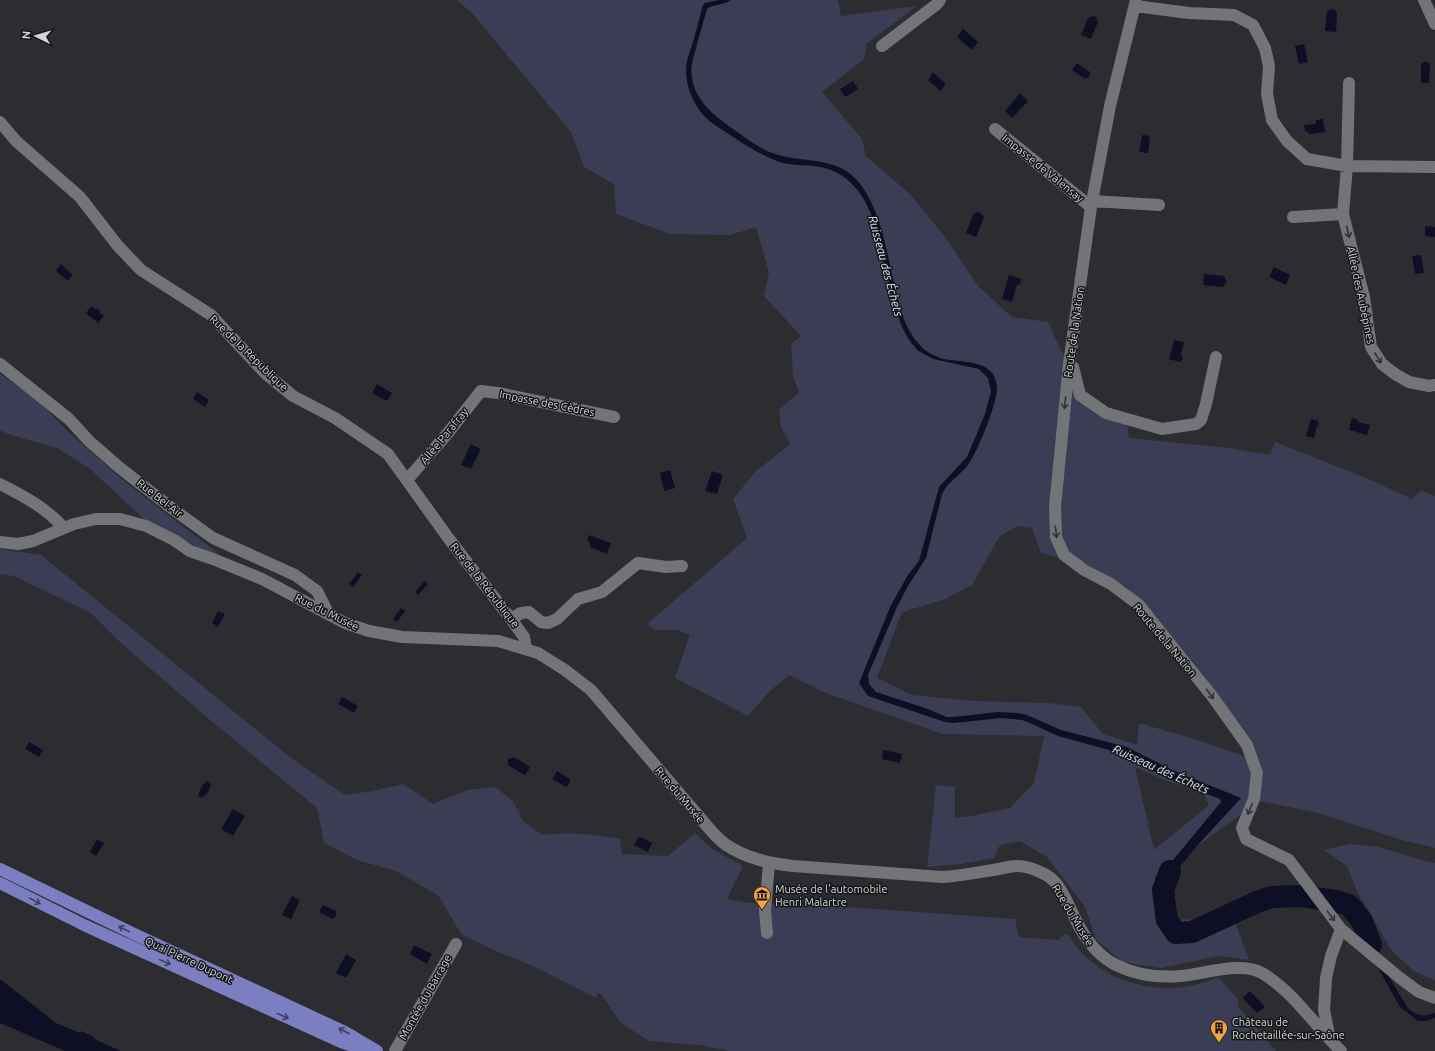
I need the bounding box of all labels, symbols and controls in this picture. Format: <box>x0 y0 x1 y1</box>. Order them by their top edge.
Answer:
north arrow <box>16 16 56 56</box>
text: N <box>20 31 32 40</box>
street label: Impasse de Valensay <box>1000 132 1087 205</box>
water label: Ruisseau des Échets <box>866 214 906 318</box>
one-way arrow <box>1345 225 1352 238</box>
street label: Allée des Aubépines <box>1345 245 1377 345</box>
street label: Route de la Nation <box>1062 286 1086 378</box>
street label: Rue de la République <box>207 312 291 394</box>
one-way arrow <box>1374 352 1382 363</box>
street label: Impasse des Cèdres <box>498 388 596 418</box>
one-way arrow <box>1061 396 1069 409</box>
street label: Allée Parafray <box>418 405 471 467</box>
street label: Rue Bel-Air <box>135 476 186 520</box>
one-way arrow <box>1053 526 1060 539</box>
street label: Rue de la République <box>448 540 522 630</box>
street label: Rue du Musée <box>293 591 361 633</box>
street label: Route de la Nation <box>1131 601 1199 679</box>
one-way arrow <box>1206 688 1214 699</box>
water label: Ruisseau des Échets <box>1111 742 1211 796</box>
street label: Rue du Musée <box>653 764 707 826</box>
one-way arrow <box>1246 803 1253 815</box>
street label: Rue du Musée <box>1050 882 1096 948</box>
place label: Musée de l'automobile Henri Malartre <box>775 883 888 908</box>
museum icon: Musée de l'automobile Henri Malartre <box>752 885 772 910</box>
one-way arrow <box>29 897 41 905</box>
one-way arrow <box>1327 910 1335 921</box>
one-way arrow <box>119 925 131 933</box>
street label: Quai Pierre Dupont <box>143 934 235 986</box>
street label: Montée du Barrage <box>397 952 453 1042</box>
one-way arrow <box>158 959 170 966</box>
one-way arrow <box>277 1013 289 1020</box>
place label: Château de Rochetaillée-sur-Saône <box>1232 1016 1345 1041</box>
building icon: Château de Rochetaillée-sur-Saône <box>1209 1018 1229 1043</box>
one-way arrow <box>338 1027 350 1035</box>

